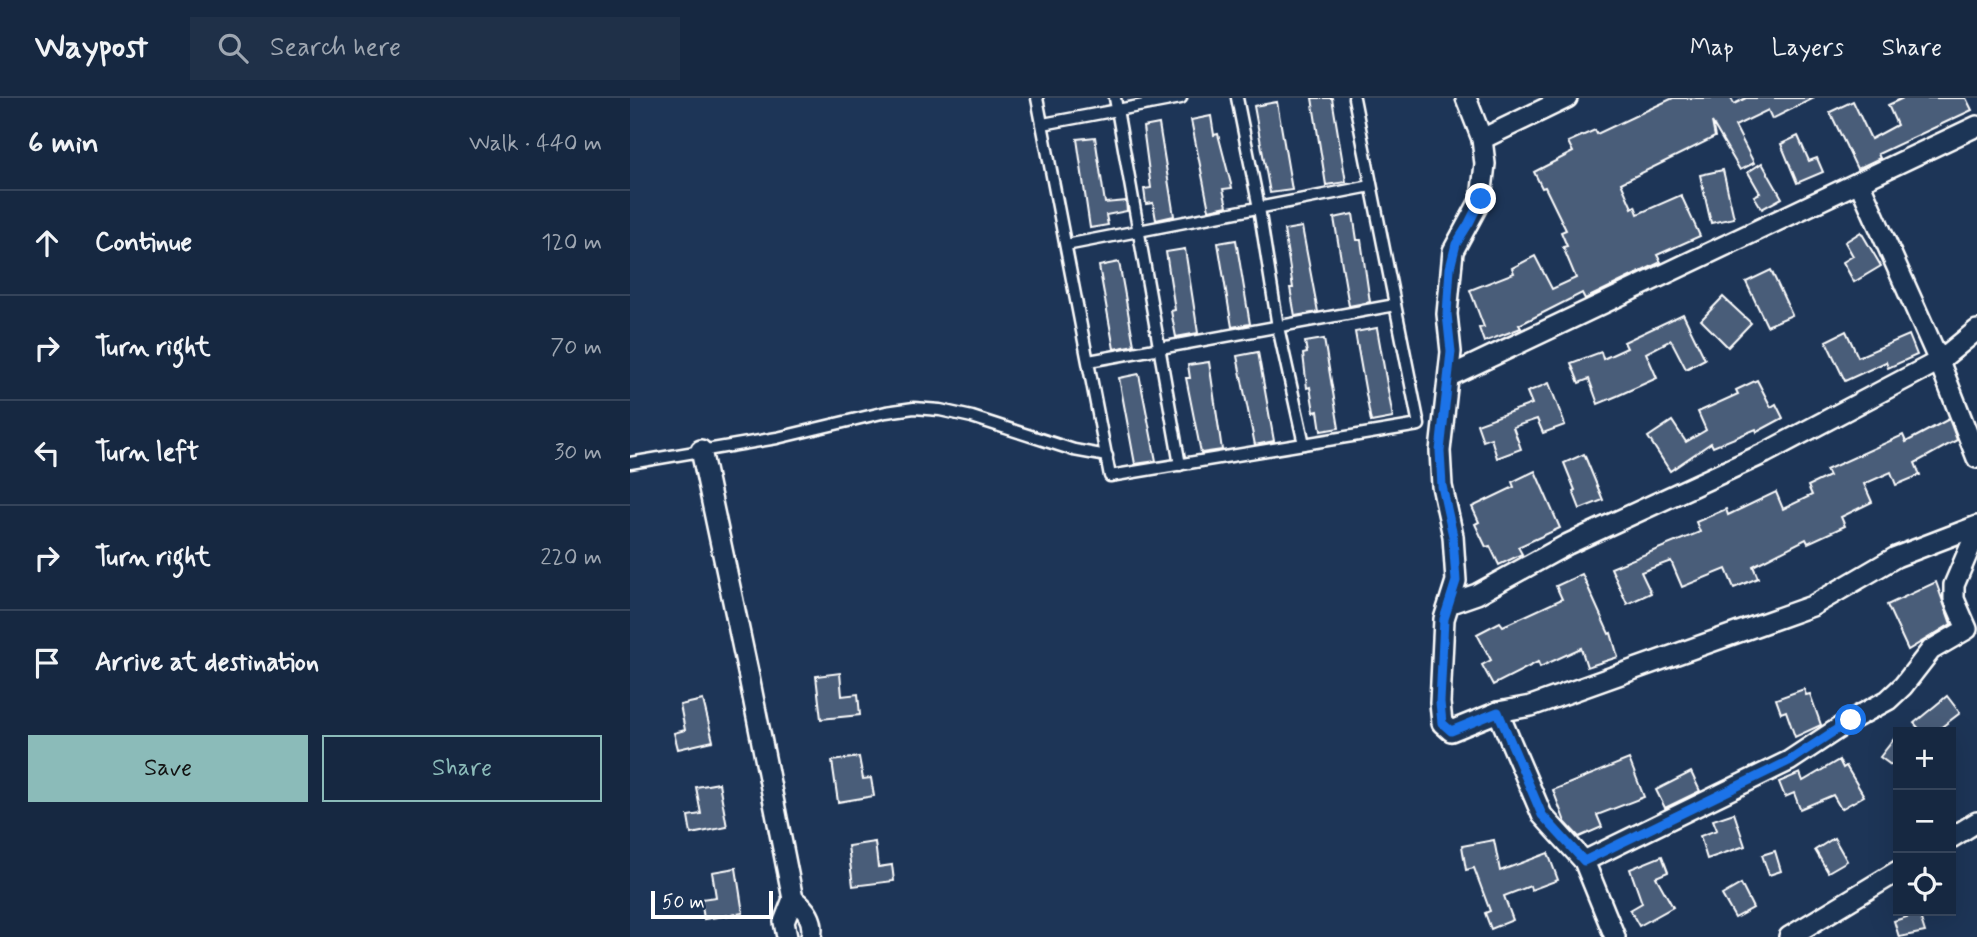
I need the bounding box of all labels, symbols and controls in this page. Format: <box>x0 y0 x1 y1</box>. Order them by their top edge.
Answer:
search box <box>190 17 680 80</box>
text: Waypost <box>35 26 148 70</box>
icon: search <box>214 29 252 67</box>
text: Search here <box>270 31 401 65</box>
text: Map <box>1690 33 1734 64</box>
text: Layers <box>1772 33 1844 64</box>
text: Share <box>1882 33 1942 64</box>
text: 6 min <box>28 124 99 163</box>
text: Walk · 440 m <box>469 129 602 159</box>
route end <box>1465 183 1496 214</box>
icon: ahead <box>28 224 66 262</box>
text: Continue <box>95 226 192 260</box>
text: 120 m <box>541 228 602 258</box>
icon: right <box>28 329 66 367</box>
text: Turn right <box>95 331 211 365</box>
text: 70 m <box>550 333 602 363</box>
icon: left <box>28 434 66 472</box>
text: Turn left <box>95 436 199 470</box>
text: 30 m <box>554 438 602 468</box>
icon: right <box>28 539 66 577</box>
text: Turn right <box>95 541 211 575</box>
text: 220 m <box>540 543 602 573</box>
icon: arrive <box>28 644 66 682</box>
text: Arrive at destination <box>95 646 319 680</box>
route start <box>1835 704 1866 735</box>
map controls <box>1893 727 1956 916</box>
button: + <box>1893 727 1956 790</box>
button: Save <box>28 735 308 802</box>
button: Share <box>322 735 602 802</box>
button: − <box>1893 790 1956 853</box>
button: locate <box>1893 853 1956 916</box>
scale bar <box>651 888 774 920</box>
text: 50 m <box>662 890 705 915</box>

